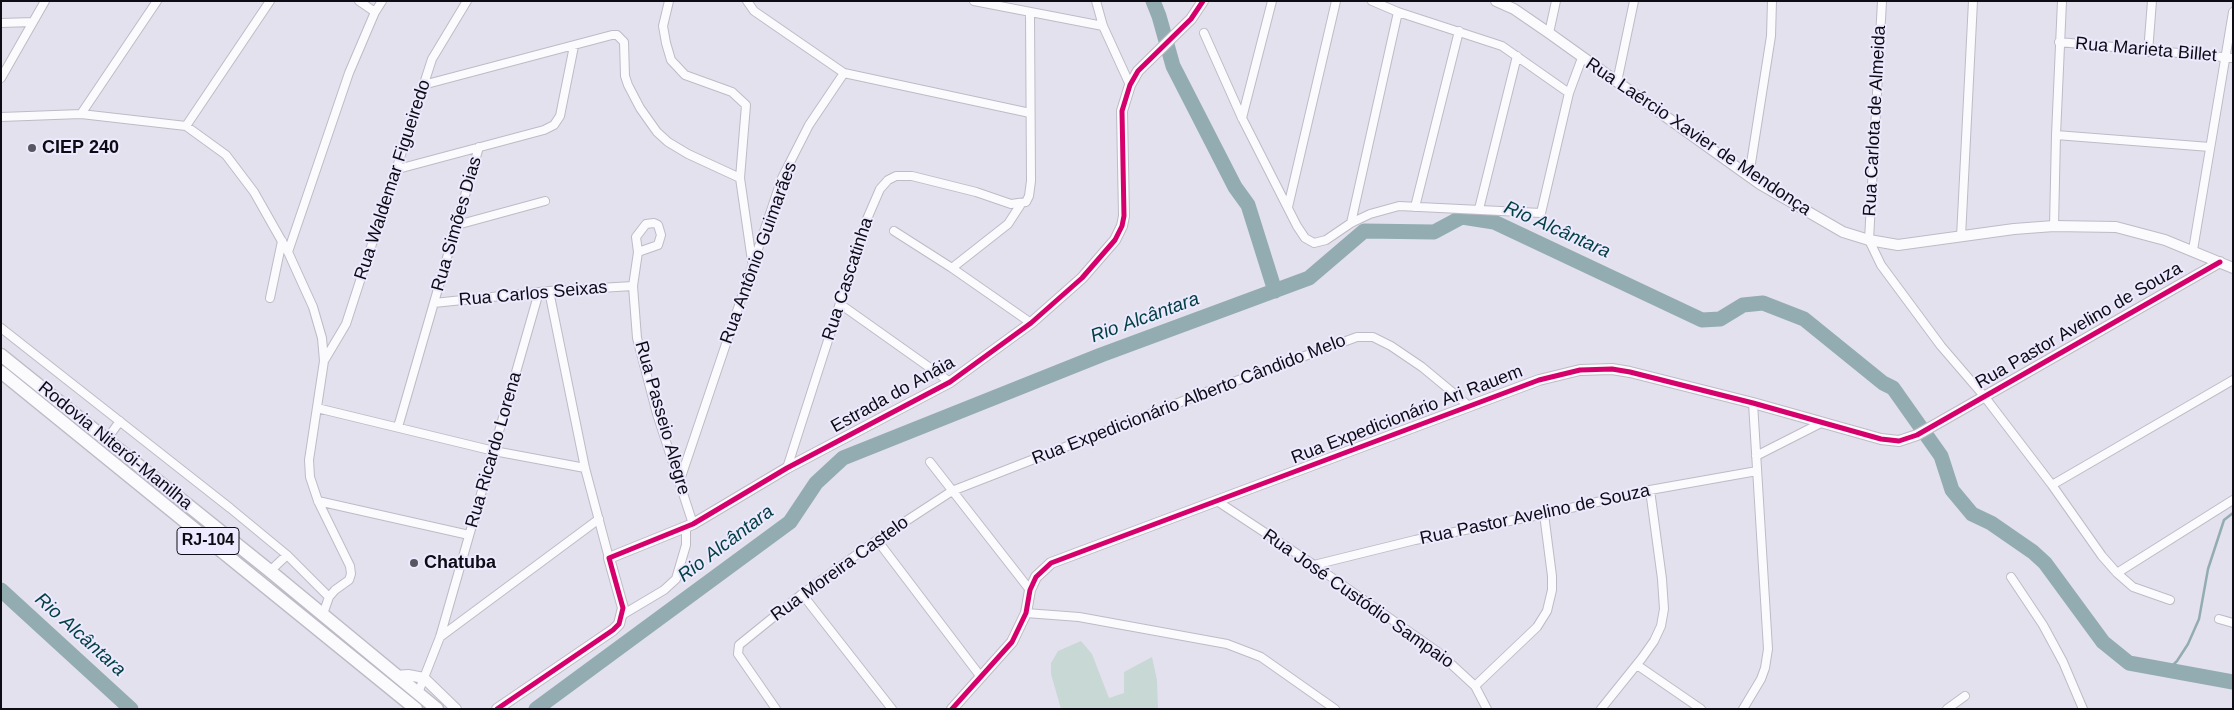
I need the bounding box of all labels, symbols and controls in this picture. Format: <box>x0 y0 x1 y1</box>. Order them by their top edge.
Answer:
street label: Rua Carlota de Almeida <box>1859 25 1891 217</box>
street label: Rua Marieta Billet <box>2074 33 2218 67</box>
street label: Rua Laércio Xavier de Mendonça <box>1581 53 1815 221</box>
street label: Rua Waldemar Figueiredo <box>350 77 436 283</box>
place label: CIEP 240 <box>42 137 119 159</box>
marker: CIEP 240 <box>26 142 38 154</box>
street label: Rua Simões Dias <box>427 154 487 294</box>
street label: Rua Antônio Guimarães <box>716 159 802 347</box>
water label: Rio Alcântara <box>1500 196 1614 264</box>
street label: Rua Cascatinha <box>818 215 878 343</box>
street label: Rua Pastor Avelino de Souza <box>1972 258 2186 394</box>
street label: Rua Carlos Seixas <box>458 277 608 311</box>
water label: Rio Alcântara <box>1088 288 1202 348</box>
street label: Rua Expedicionário Alberto Cândido Melo <box>1029 330 1349 470</box>
street label: Rua Passeio Alegre <box>630 339 694 497</box>
street label: Estrada do Anáia <box>827 352 959 438</box>
street label: Rua Expedicionário Ari Rauem <box>1288 361 1526 469</box>
street label: Rua Ricardo Lorena <box>461 370 527 530</box>
street label: Rodovia Niterói-Manilha <box>34 377 196 515</box>
street label: Rua Pastor Avelino de Souza <box>1418 480 1652 550</box>
water label: Rio Alcântara <box>674 501 778 587</box>
street label: Rua Moreira Castelo <box>767 512 913 626</box>
street label: Rua José Custódio Sampaio <box>1258 525 1458 673</box>
road number: RJ-104 <box>177 528 239 554</box>
place label: Chatuba <box>424 552 496 574</box>
marker: Chatuba <box>408 557 420 569</box>
water label: Rio Alcântara <box>30 588 130 682</box>

